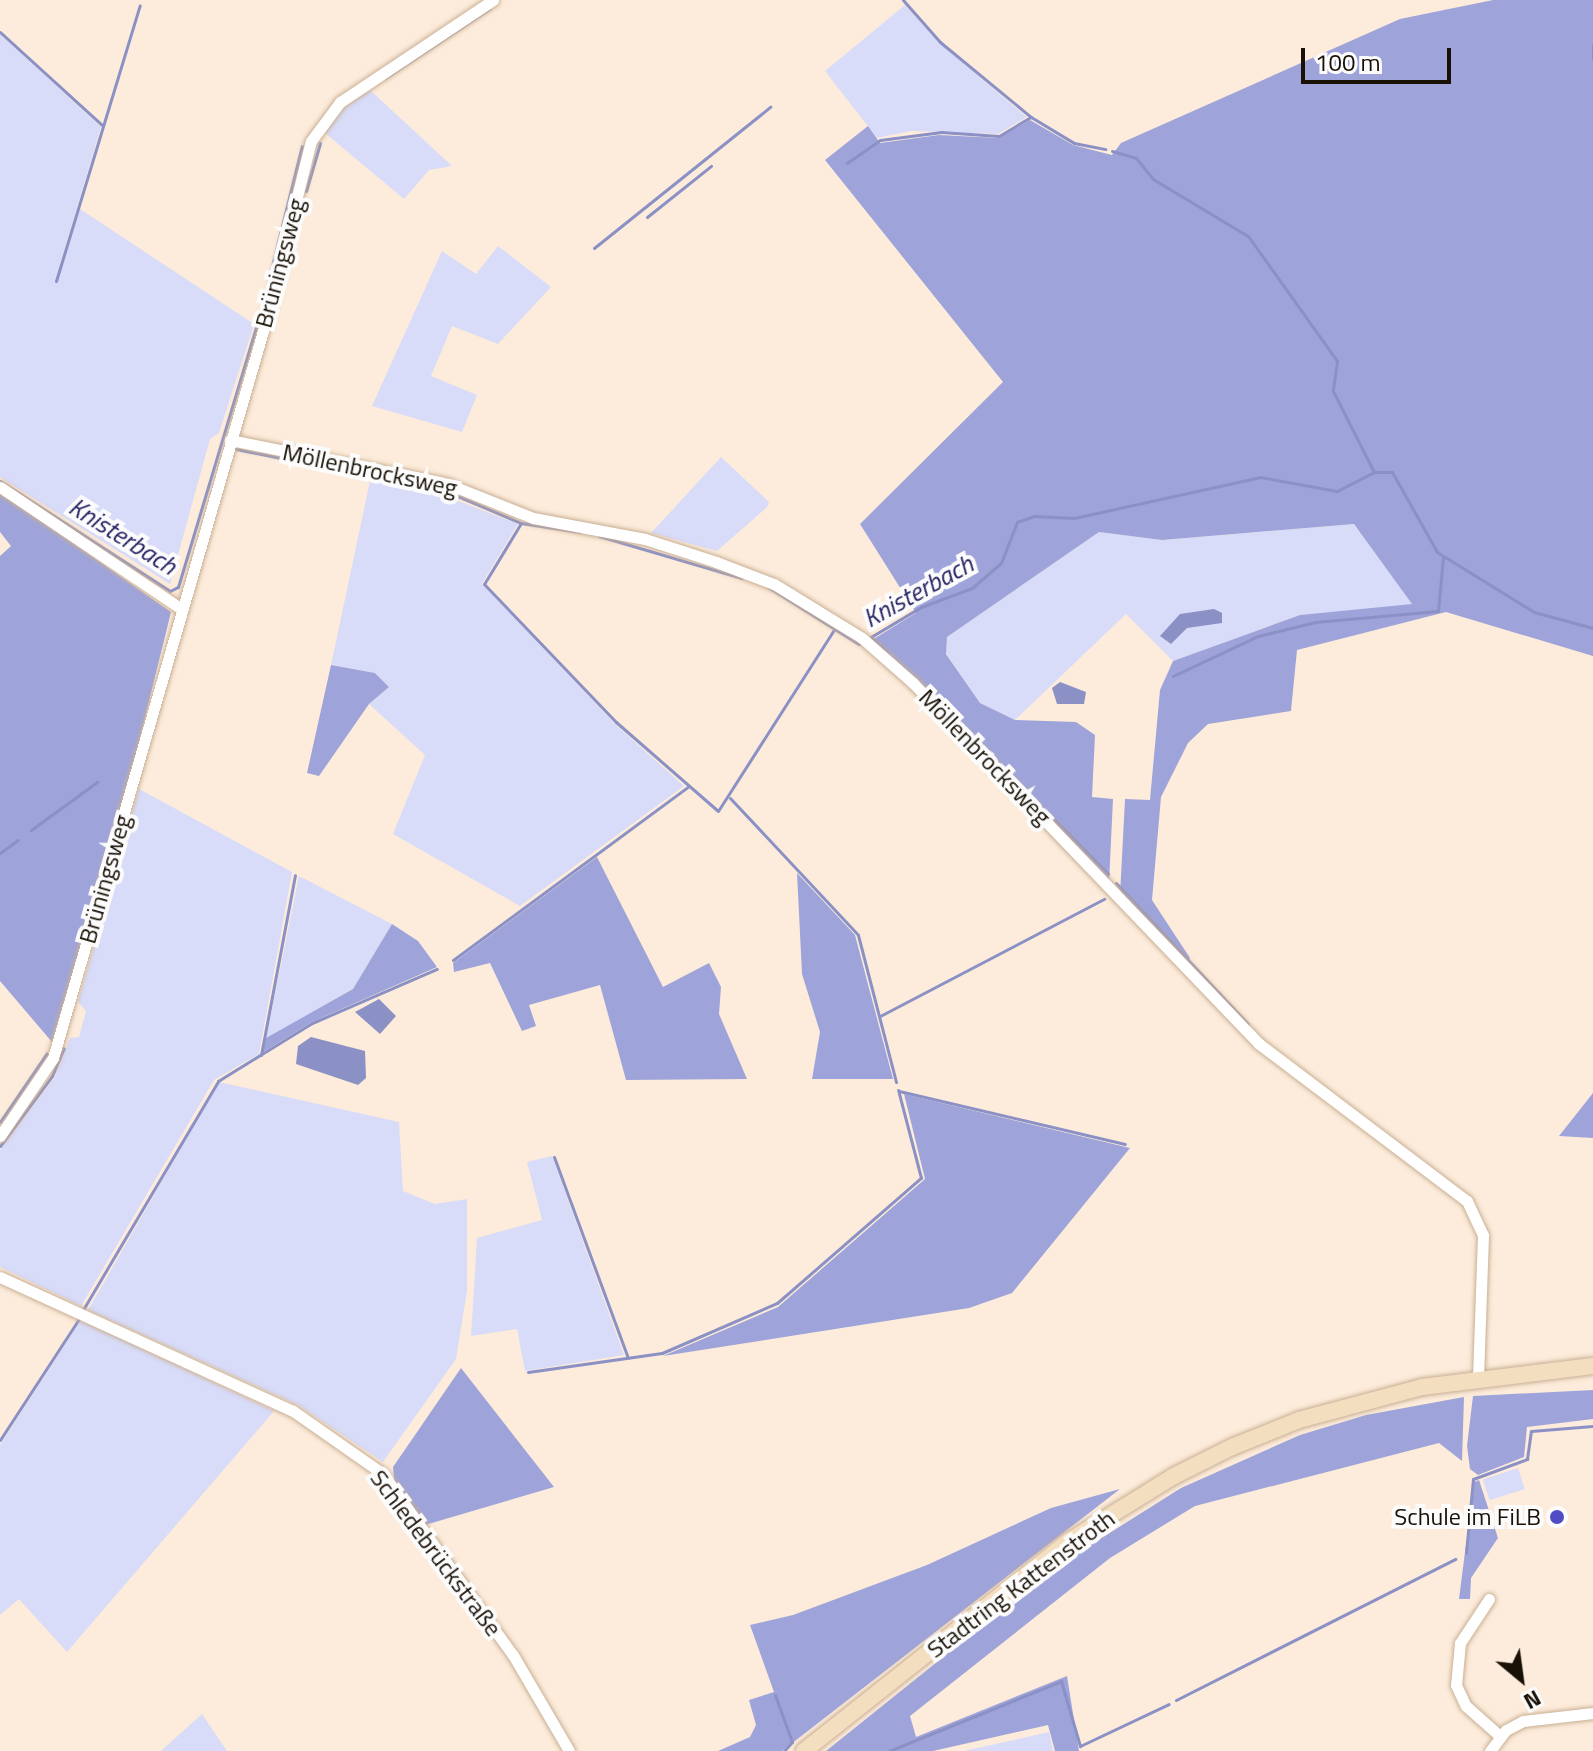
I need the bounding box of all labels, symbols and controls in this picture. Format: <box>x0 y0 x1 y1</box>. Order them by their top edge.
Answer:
scale bar <box>1305 32 1455 82</box>
text: 100 m <box>1315 44 1381 80</box>
street label: Brüningsweg <box>249 195 311 331</box>
street label: Möllenbrocksweg <box>280 437 460 503</box>
water label: Knisterbach <box>63 491 183 581</box>
water label: Knisterbach <box>858 548 978 634</box>
street label: Möllenbrocksweg <box>913 683 1057 831</box>
street label: Brüningsweg <box>73 811 137 947</box>
street label: Schledebrückstraße <box>364 1464 508 1642</box>
place label: Schule im FiLB <box>1394 1503 1541 1531</box>
street label: Stadtring Kattenstroth <box>921 1504 1121 1664</box>
marker: Schule im FiLB <box>1548 1508 1566 1526</box>
north arrow <box>1481 1639 1561 1719</box>
text: N <box>1518 1681 1548 1719</box>

